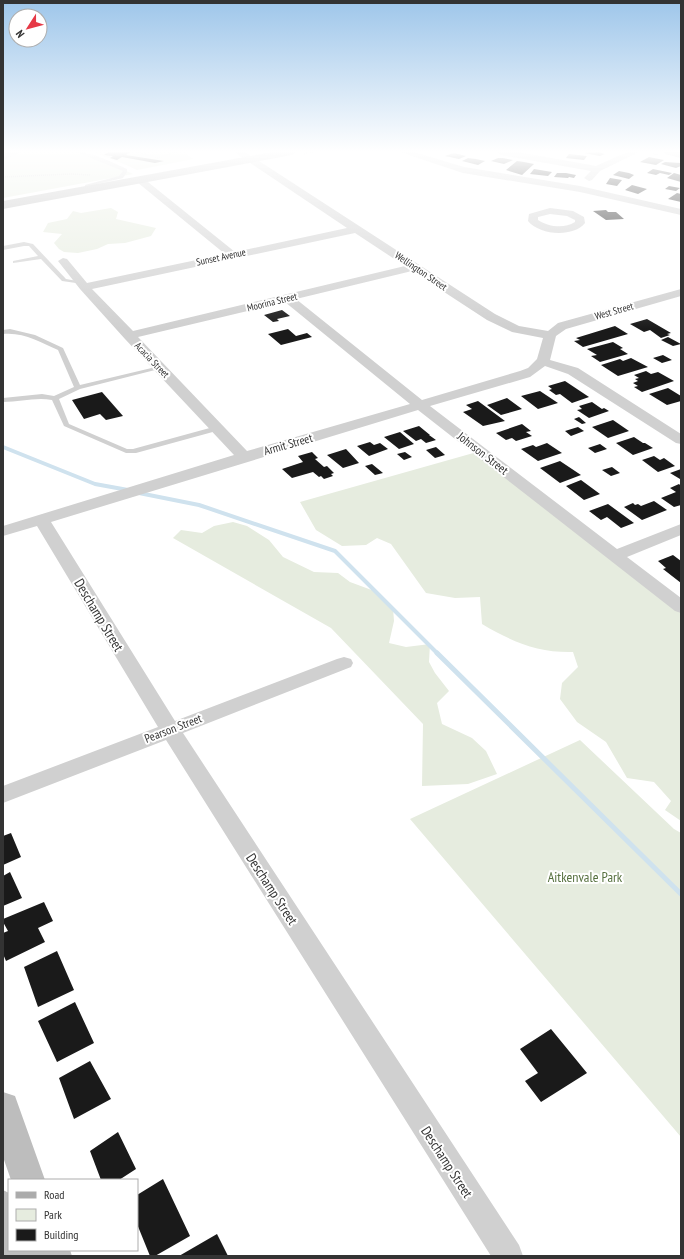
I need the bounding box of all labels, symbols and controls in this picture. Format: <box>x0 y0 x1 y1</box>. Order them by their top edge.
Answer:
north arrow <box>8 8 48 48</box>
text: N <box>12 27 27 40</box>
street label: Sunset Avenue <box>195 245 247 269</box>
street label: Wellington Street <box>392 249 450 293</box>
street label: Moorina Street <box>246 289 299 314</box>
street label: West Street <box>593 299 635 323</box>
street label: Acacia Street <box>132 339 172 381</box>
street label: Johnson Street <box>454 428 512 478</box>
street label: Armit Street <box>262 430 315 458</box>
street label: Deschamp Street <box>70 575 128 655</box>
street label: Pearson Street <box>142 710 204 746</box>
street label: Deschamp Street <box>242 850 302 928</box>
park label: Aitkenvale Park <box>548 868 623 886</box>
street label: Deschamp Street <box>417 1123 477 1201</box>
legend <box>8 1179 138 1251</box>
text: Road <box>44 1187 64 1202</box>
text: Park <box>44 1207 62 1222</box>
text: Building <box>44 1227 79 1242</box>

